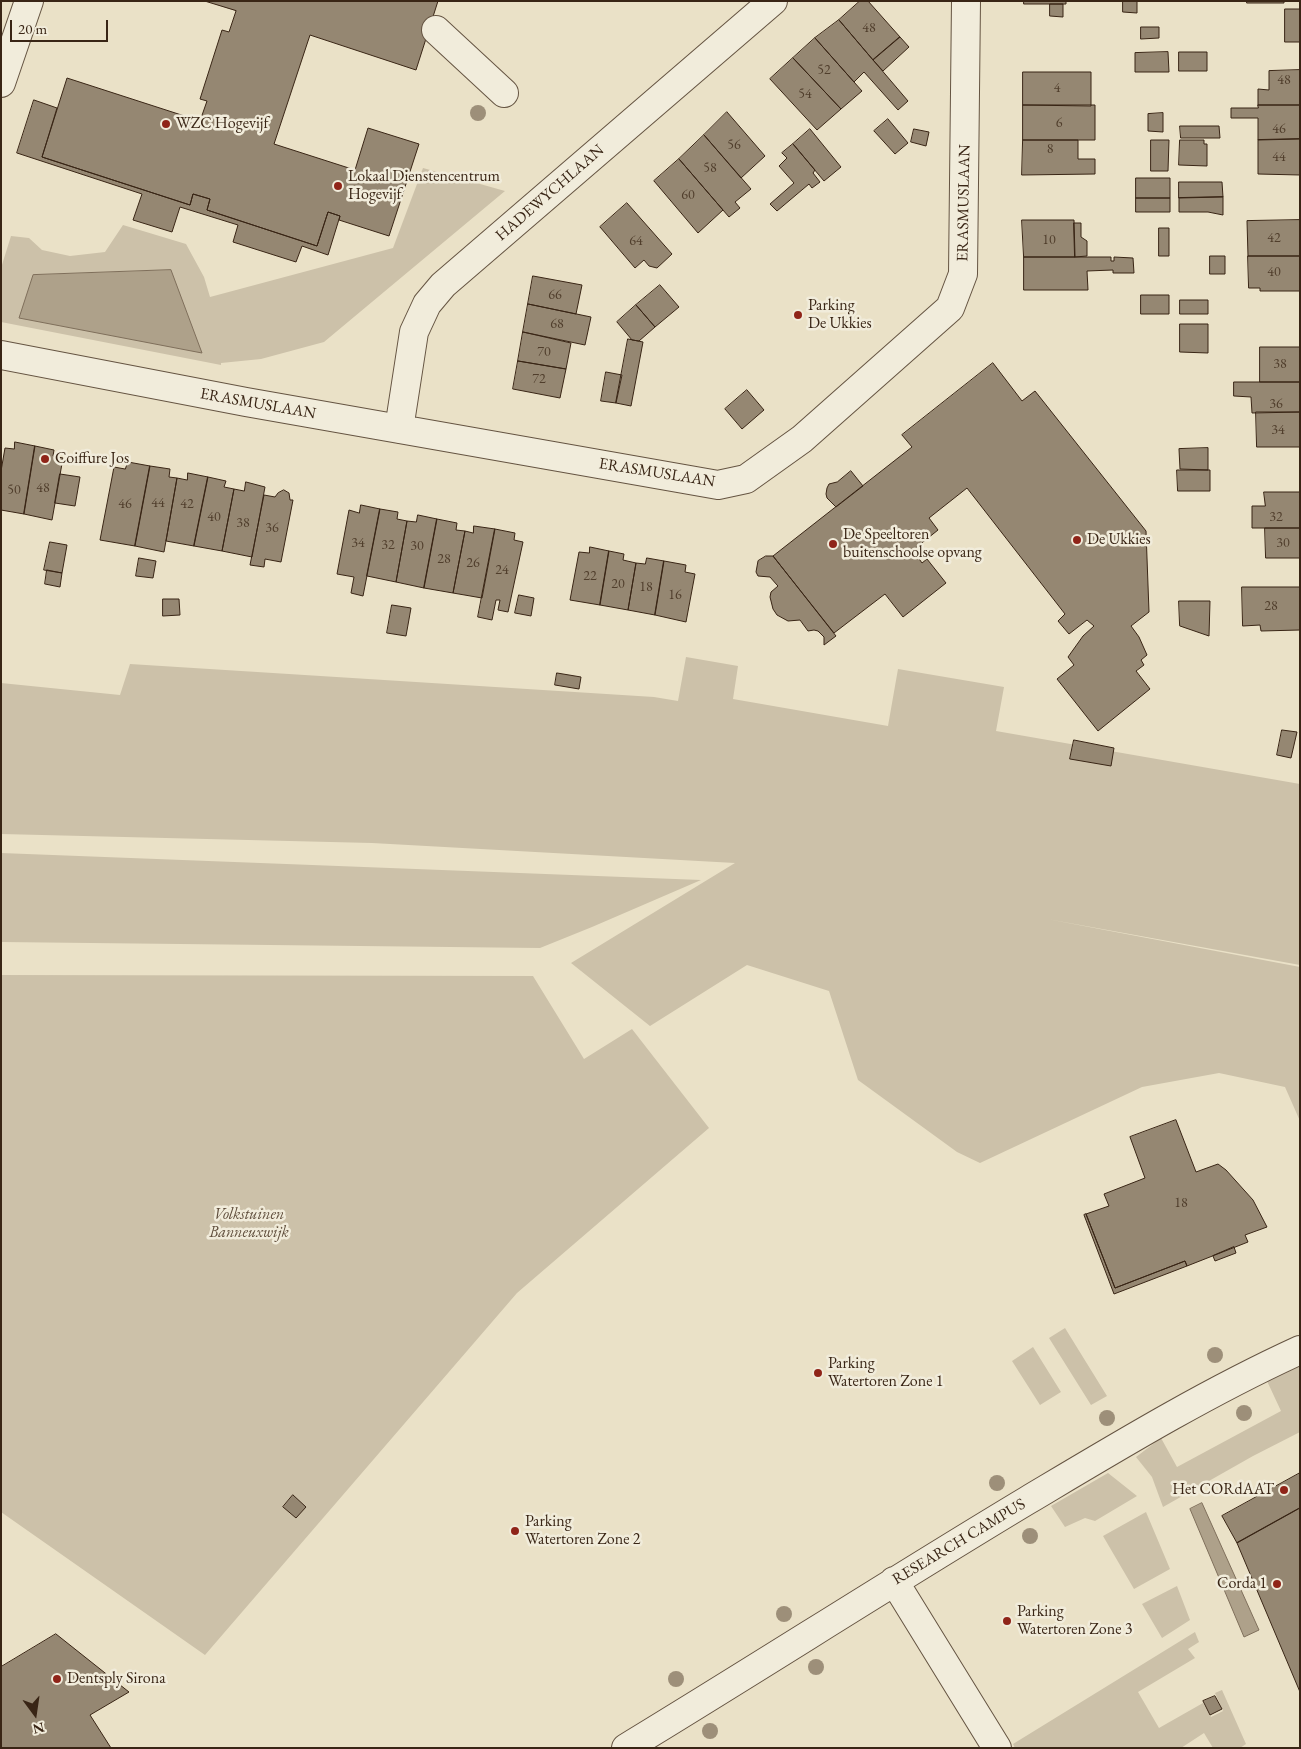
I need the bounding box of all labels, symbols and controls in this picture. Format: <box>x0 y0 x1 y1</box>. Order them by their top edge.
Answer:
scale bar <box>12 10 110 42</box>
text: 20 m <box>18 19 47 38</box>
house number: 48 <box>862 20 876 36</box>
house number: 52 <box>817 62 831 78</box>
house number: 48 <box>1277 72 1291 88</box>
house number: 4 <box>1054 80 1060 96</box>
house number: 54 <box>798 86 812 102</box>
place label: WZC Hogevijf <box>176 114 269 134</box>
house number: 6 <box>1056 115 1062 131</box>
marker: WZC Hogevijf <box>160 118 172 130</box>
house number: 46 <box>1272 121 1286 137</box>
house number: 56 <box>727 137 741 153</box>
street label: HADEWYCHLAAN <box>492 141 608 245</box>
house number: 8 <box>1047 141 1053 157</box>
street label: ERASMUSLAAN <box>953 144 975 262</box>
house number: 44 <box>1272 149 1286 165</box>
house number: 58 <box>703 160 717 176</box>
place label: Lokaal Dienstencentrum Hogevijf <box>348 167 500 205</box>
marker: Lokaal Dienstencentrum Hogevijf <box>332 180 344 192</box>
house number: 60 <box>681 187 695 203</box>
house number: 42 <box>1267 230 1281 246</box>
house number: 10 <box>1042 232 1056 248</box>
house number: 64 <box>629 233 643 249</box>
house number: 40 <box>1267 264 1281 280</box>
house number: 66 <box>548 287 562 303</box>
place label: Parking De Ukkies <box>808 296 872 334</box>
marker: Parking De Ukkies <box>792 309 804 321</box>
house number: 68 <box>550 316 564 332</box>
house number: 70 <box>537 344 551 360</box>
house number: 38 <box>1273 356 1287 372</box>
house number: 72 <box>532 371 546 387</box>
street label: ERASMUSLAAN <box>199 384 317 424</box>
house number: 36 <box>1269 396 1283 412</box>
house number: 34 <box>1271 422 1285 438</box>
place label: Coiffure Jos <box>55 449 129 469</box>
marker: Coiffure Jos <box>39 453 51 465</box>
street label: ERASMUSLAAN <box>598 454 716 492</box>
house number: 48 <box>36 480 50 496</box>
house number: 50 <box>7 482 21 498</box>
house number: 44 <box>151 495 165 511</box>
house number: 46 <box>118 496 132 512</box>
house number: 42 <box>180 496 194 512</box>
house number: 40 <box>207 509 221 525</box>
house number: 32 <box>1269 509 1283 525</box>
house number: 38 <box>236 515 250 531</box>
house number: 36 <box>265 520 279 536</box>
place label: De Speeltoren buitenschoolse opvang <box>843 525 982 563</box>
place label: De Ukkies <box>1087 530 1151 550</box>
marker: De Ukkies <box>1071 534 1083 546</box>
house number: 34 <box>351 535 365 551</box>
house number: 30 <box>1276 535 1290 551</box>
house number: 32 <box>381 537 395 553</box>
house number: 30 <box>410 538 424 554</box>
marker: De Speeltoren buitenschoolse opvang <box>827 538 839 550</box>
house number: 28 <box>437 551 451 567</box>
house number: 26 <box>466 555 480 571</box>
house number: 24 <box>495 562 509 578</box>
house number: 22 <box>583 568 597 584</box>
house number: 20 <box>611 576 625 592</box>
house number: 18 <box>639 579 653 595</box>
house number: 16 <box>668 587 682 603</box>
house number: 28 <box>1264 598 1278 614</box>
house number: 18 <box>1174 1195 1188 1211</box>
park label: Volkstuinen Banneuxwijk <box>209 1205 289 1243</box>
place label: Parking Watertoren Zone 1 <box>828 1354 943 1392</box>
marker: Parking Watertoren Zone 1 <box>812 1367 824 1379</box>
place label: Het CORdAAT <box>1172 1480 1274 1500</box>
marker: Het CORdAAT <box>1278 1484 1290 1496</box>
street label: RESEARCH CAMPUS <box>889 1495 1029 1589</box>
place label: Parking Watertoren Zone 2 <box>525 1512 640 1550</box>
marker: Parking Watertoren Zone 2 <box>509 1525 521 1537</box>
place label: Corda 1 <box>1217 1574 1267 1594</box>
marker: Corda 1 <box>1271 1578 1283 1590</box>
place label: Parking Watertoren Zone 3 <box>1017 1602 1132 1640</box>
marker: Parking Watertoren Zone 3 <box>1001 1615 1013 1627</box>
place label: Dentsply Sirona <box>67 1669 166 1689</box>
marker: Dentsply Sirona <box>51 1673 63 1685</box>
north arrow <box>10 1689 60 1739</box>
text: N <box>31 1718 46 1739</box>

